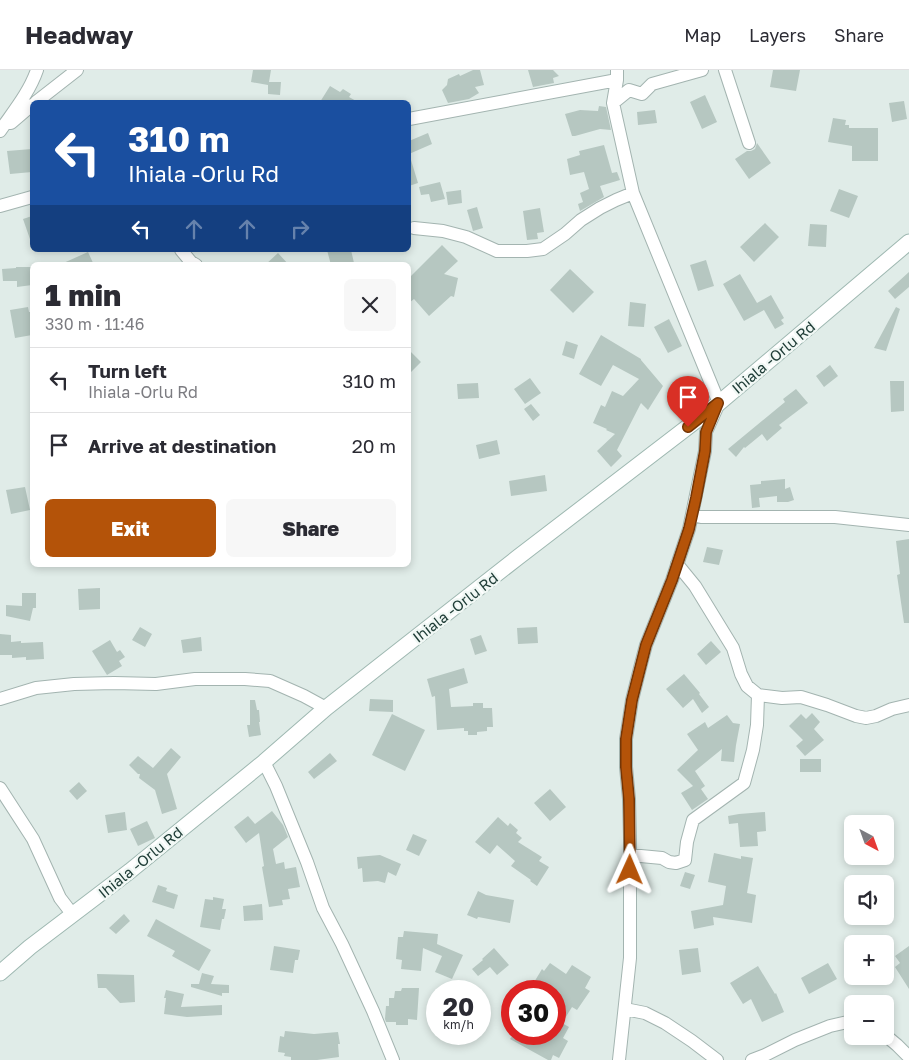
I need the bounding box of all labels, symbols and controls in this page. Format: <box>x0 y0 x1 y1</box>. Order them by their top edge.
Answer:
text: Headway <box>25 20 133 49</box>
text: Map <box>684 24 721 46</box>
text: Layers <box>749 24 806 46</box>
text: Share <box>834 24 884 46</box>
text: 310 m <box>128 118 230 160</box>
icon: left <box>45 120 110 185</box>
text: Ihiala -Orlu Rd <box>128 160 279 187</box>
icon: left <box>127 215 155 243</box>
icon: ahead <box>180 215 208 243</box>
icon: ahead <box>233 215 261 243</box>
icon: right <box>286 215 314 243</box>
text: 1 min <box>45 277 121 313</box>
button: close <box>344 279 396 331</box>
text: 330 m · 11:46 <box>45 314 144 334</box>
street label: Ihiala -Orlu Rd <box>728 317 818 397</box>
text: Turn left <box>88 359 167 382</box>
icon: left <box>45 366 73 394</box>
text: 310 m <box>342 369 396 392</box>
pin <box>667 376 709 427</box>
text: Ihiala -Orlu Rd <box>88 382 198 402</box>
icon: arrive <box>674 383 702 411</box>
icon: arrive <box>45 431 73 459</box>
text: Arrive at destination <box>88 434 276 457</box>
text: 20 m <box>352 434 396 457</box>
button: Exit <box>45 499 216 557</box>
button: Share <box>226 499 396 557</box>
street label: Ihiala -Orlu Rd <box>409 568 501 646</box>
north arrow <box>844 815 894 865</box>
map controls <box>844 815 894 1045</box>
street label: Ihiala -Orlu Rd <box>94 823 186 901</box>
position arrow <box>603 843 655 895</box>
button: sound <box>844 875 894 925</box>
button: + <box>844 935 894 985</box>
speed limit sign: 30 <box>501 980 566 1045</box>
text: 20 <box>443 991 474 1022</box>
button: − <box>844 995 894 1045</box>
text: km/h <box>443 1017 474 1032</box>

